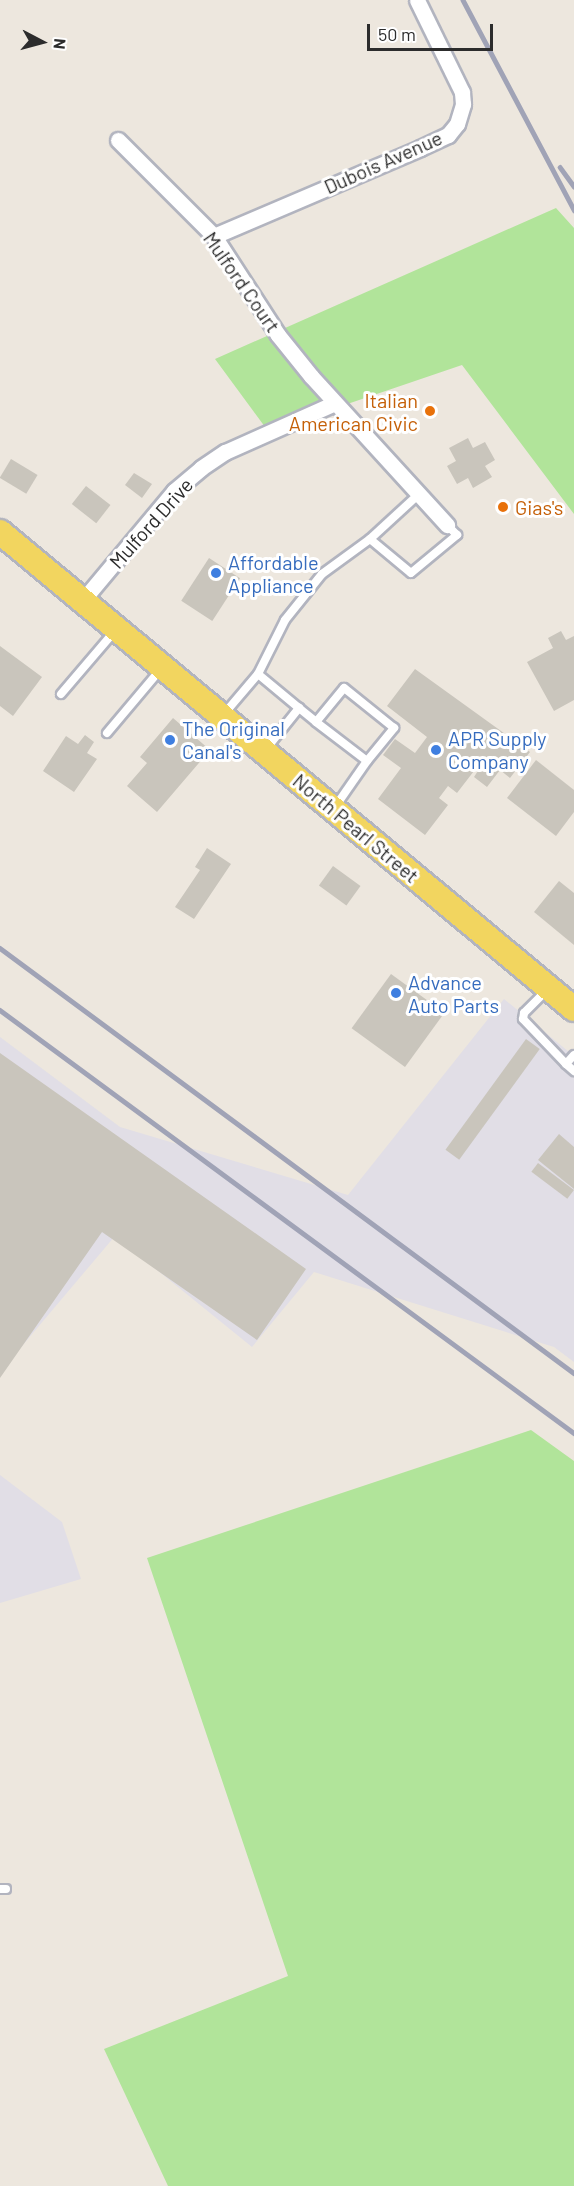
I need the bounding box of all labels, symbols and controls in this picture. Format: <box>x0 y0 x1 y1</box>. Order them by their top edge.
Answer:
north arrow <box>12 12 72 72</box>
scale bar <box>370 12 496 50</box>
text: 50 m <box>378 23 416 45</box>
text: N <box>50 38 70 50</box>
street label: Dubois Avenue <box>320 125 446 199</box>
street label: Mulford Court <box>199 227 285 337</box>
place label: Italian American Civic <box>289 388 418 435</box>
marker: Italian American Civic <box>423 404 437 418</box>
street label: Mulford Drive <box>104 473 198 573</box>
place label: Gias's <box>515 495 563 519</box>
marker: Gias's <box>496 500 510 514</box>
place label: Affordable Appliance <box>228 550 319 597</box>
marker: Affordable Appliance <box>209 566 223 580</box>
place label: The Original Canal's <box>182 716 285 763</box>
place label: APR Supply Company <box>448 726 547 773</box>
marker: The Original Canal's <box>163 733 177 747</box>
marker: APR Supply Company <box>429 743 443 757</box>
street label: North Pearl Street <box>288 768 424 888</box>
place label: Advance Auto Parts <box>408 970 499 1017</box>
marker: Advance Auto Parts <box>389 986 403 1000</box>

